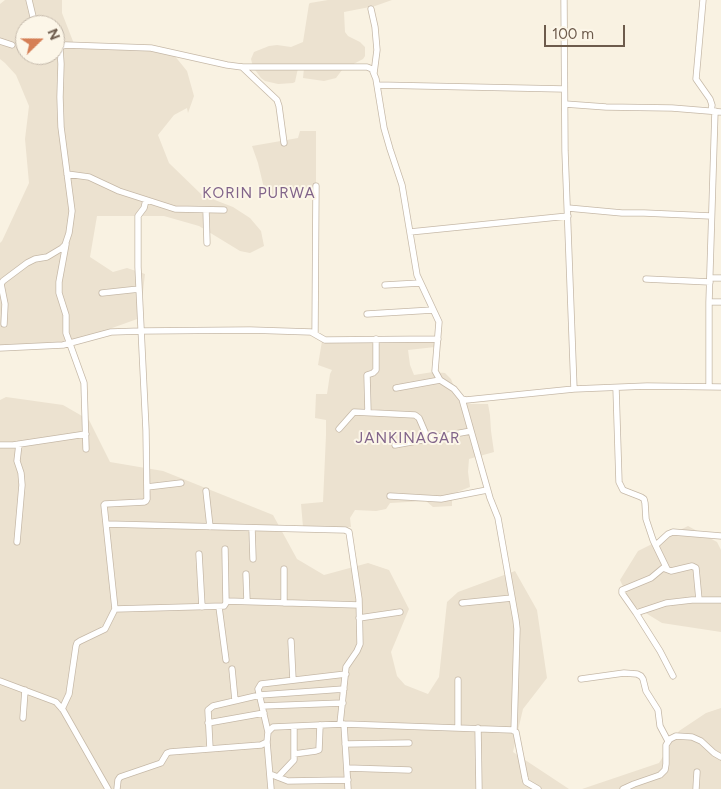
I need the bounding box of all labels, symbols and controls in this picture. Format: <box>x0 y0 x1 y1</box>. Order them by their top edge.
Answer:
north arrow <box>15 15 65 65</box>
scale bar <box>546 15 627 47</box>
text: 100 m <box>552 25 594 43</box>
text: N <box>44 26 63 43</box>
district label: KORIN PURWA <box>201 185 317 203</box>
district label: JANKINAGAR <box>354 430 462 448</box>

